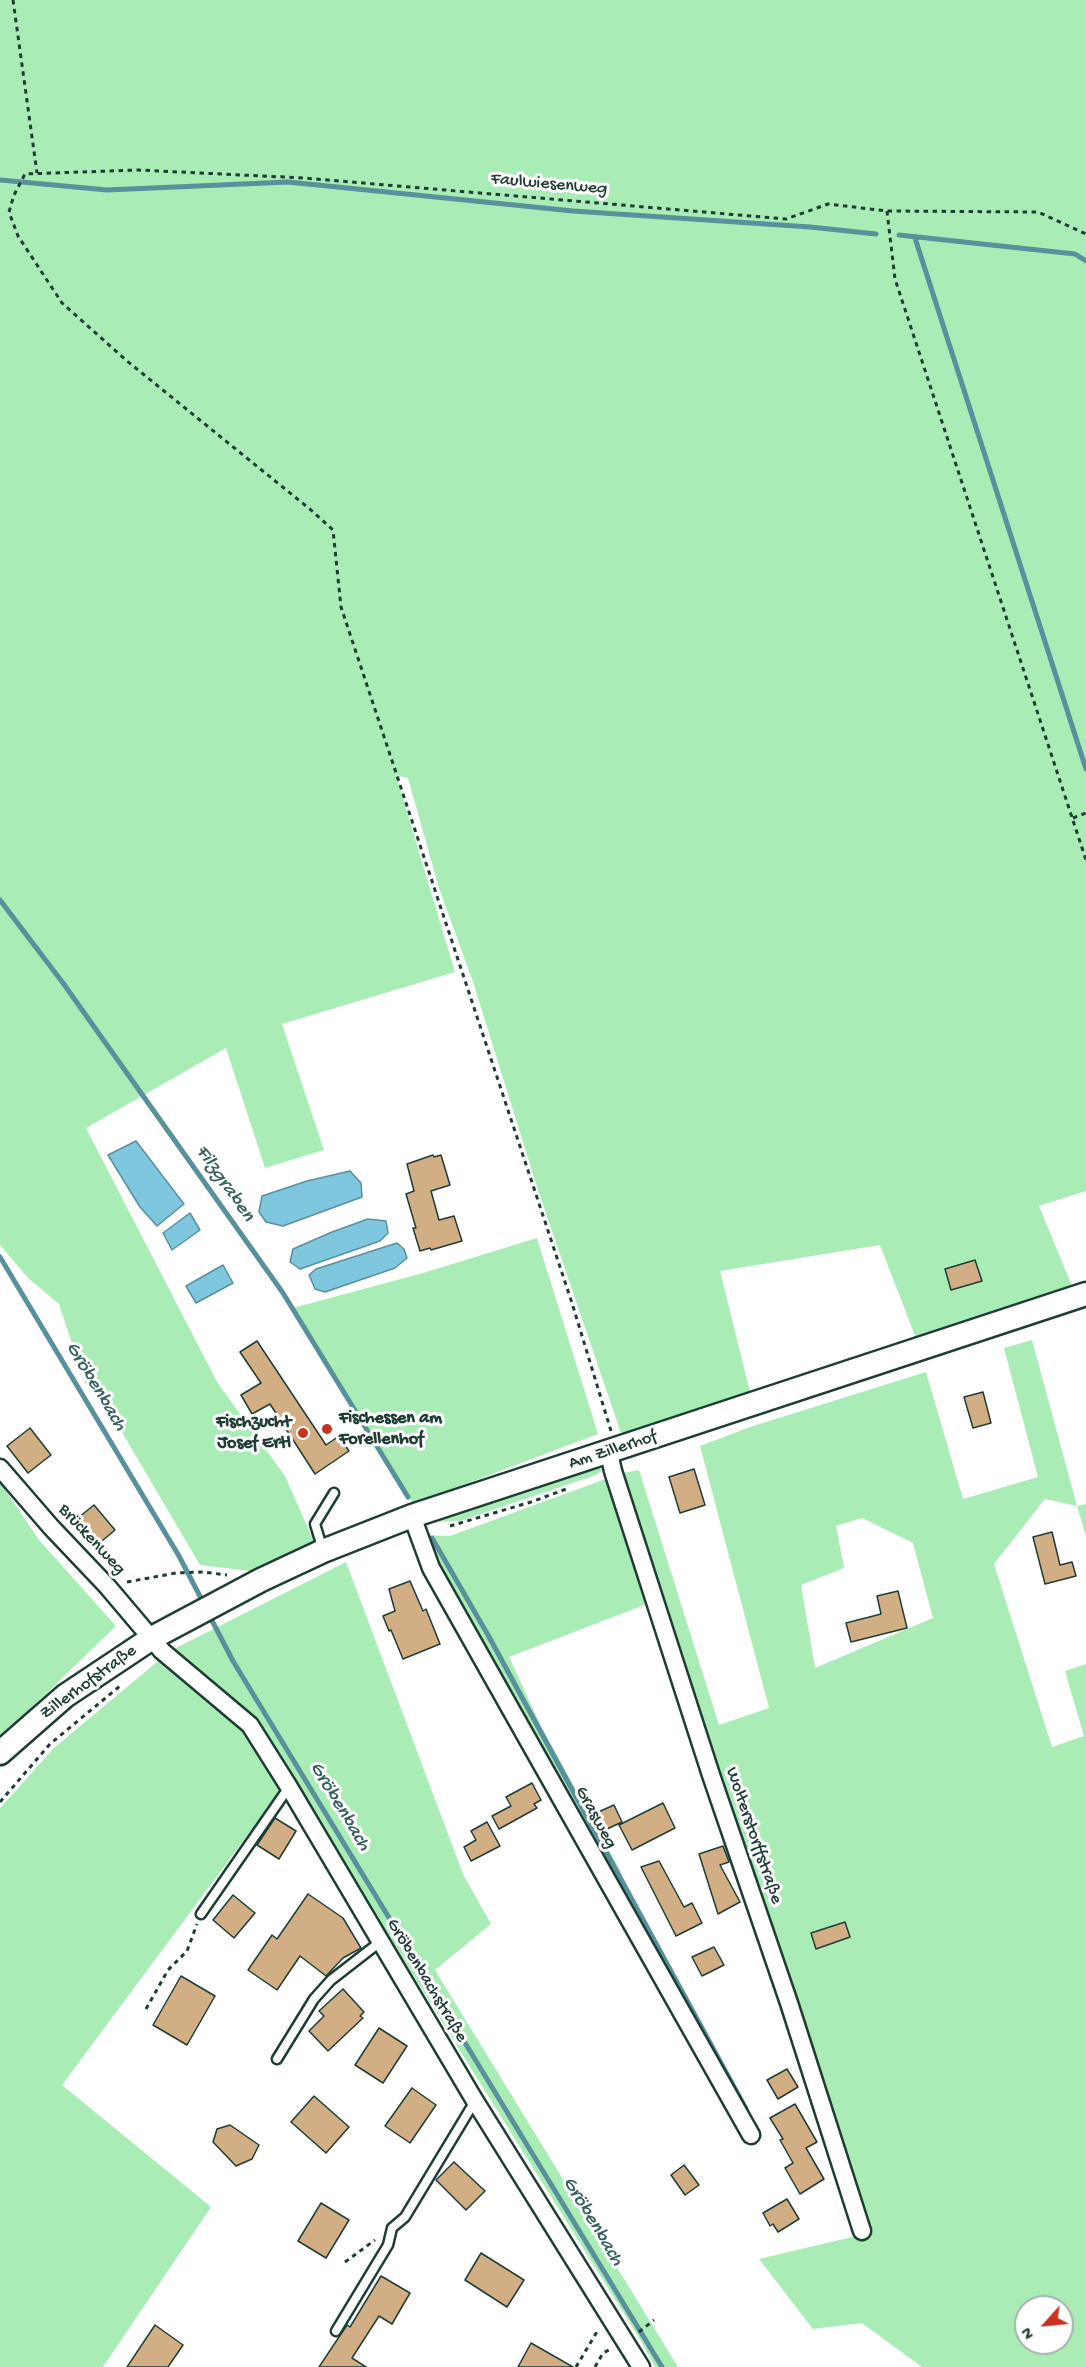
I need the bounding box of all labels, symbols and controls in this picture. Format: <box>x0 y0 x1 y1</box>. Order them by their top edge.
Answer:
street label: Faulwiesenweg <box>490 169 608 201</box>
water label: Filzgraben <box>189 1141 259 1227</box>
water label: Gröbenbach <box>59 1338 131 1436</box>
place label: Fischessen am Forellenhof <box>339 1408 442 1450</box>
place label: Fischzucht Josef Ertl <box>216 1412 291 1454</box>
marker: Fischessen am Forellenhof <box>320 1422 334 1436</box>
marker: Fischzucht Josef Ertl <box>296 1426 310 1440</box>
street label: Am Zillerhof <box>566 1427 660 1475</box>
street label: Brückenweg <box>53 1500 129 1580</box>
street label: Zillerhofstraße <box>36 1641 142 1725</box>
water label: Gröbenbach <box>303 1758 375 1856</box>
street label: Wolterstorffstraße <box>720 1765 786 1907</box>
street label: Grasweg <box>569 1783 621 1853</box>
street label: Gröbenbachstraße <box>381 1915 471 2047</box>
water label: Gröbenbach <box>556 2173 628 2271</box>
north arrow <box>1014 2295 1074 2355</box>
text: N <box>1018 2324 1040 2341</box>

